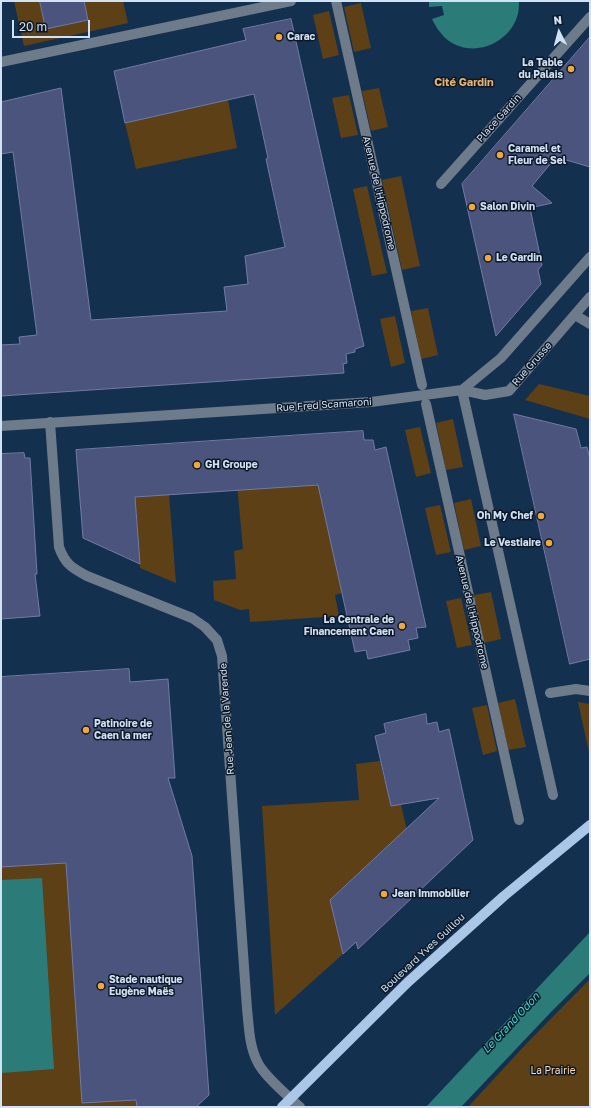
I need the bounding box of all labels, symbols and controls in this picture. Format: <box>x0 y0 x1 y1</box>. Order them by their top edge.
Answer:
scale bar <box>14 12 92 38</box>
north arrow <box>539 12 579 52</box>
text: N <box>553 13 563 26</box>
text: 20 m <box>19 19 47 34</box>
place label: Carac <box>287 31 315 43</box>
marker: Carac <box>274 32 284 42</box>
place label: La Table du Palais <box>519 57 563 80</box>
marker: La Table du Palais <box>566 64 576 74</box>
district label: Cité Gardin <box>434 76 494 90</box>
street label: Place Gardin <box>474 91 524 145</box>
street label: Avenue de l'Hippodrome <box>360 135 398 251</box>
place label: Caramel et Fleur de Sel <box>508 143 566 166</box>
marker: Caramel et Fleur de Sel <box>495 150 505 160</box>
place label: Salon Divin <box>480 201 535 213</box>
marker: Salon Divin <box>467 202 477 212</box>
place label: Le Gardin <box>496 252 542 264</box>
marker: Le Gardin <box>483 253 493 263</box>
street label: Rue Grusse <box>510 340 554 388</box>
street label: Rue Fred Scamaroni <box>276 396 372 414</box>
place label: GH Groupe <box>205 459 258 471</box>
marker: GH Groupe <box>192 460 202 470</box>
place label: Oh My Chef <box>477 510 533 522</box>
marker: Oh My Chef <box>536 511 546 521</box>
place label: Le Vestiaire <box>484 537 541 549</box>
marker: Le Vestiaire <box>544 538 554 548</box>
street label: Avenue de l'Hippodrome <box>453 554 491 670</box>
place label: La Centrale de Financement Caen <box>304 614 394 638</box>
marker: La Centrale de Financement Caen <box>397 621 407 631</box>
street label: Rue Jean de la Varende <box>217 663 237 775</box>
place label: Patinoire de Caen la mer <box>94 718 152 742</box>
marker: Patinoire de Caen la mer <box>81 725 91 735</box>
place label: Jean Immobilier <box>392 888 470 900</box>
marker: Jean Immobilier <box>379 889 389 899</box>
street label: Boulevard Yves Guillou <box>379 911 467 995</box>
place label: Stade nautique Eugène Maës <box>109 974 182 998</box>
marker: Stade nautique Eugène Maës <box>96 981 106 991</box>
water label: Le Grand Odon <box>480 990 542 1056</box>
park label: La Prairie <box>530 1065 576 1077</box>

